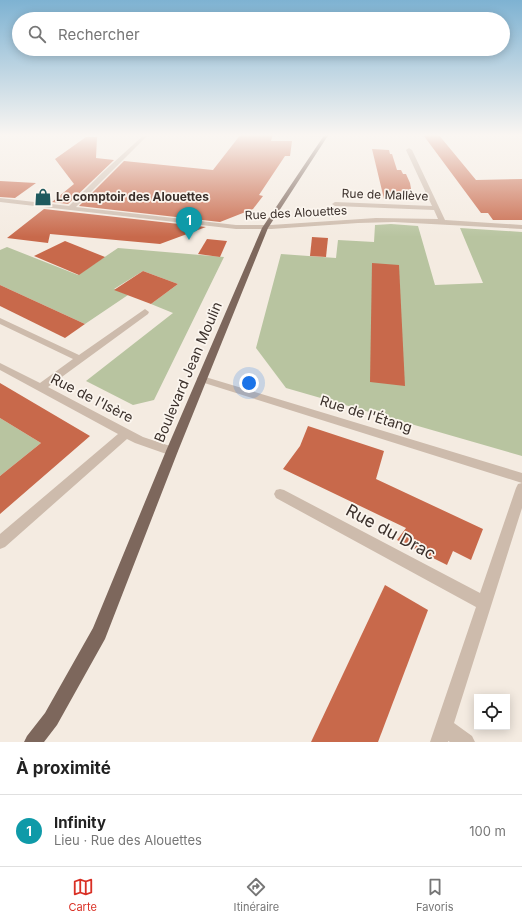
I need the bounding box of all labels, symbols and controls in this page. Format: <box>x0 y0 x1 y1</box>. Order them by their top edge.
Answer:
search box <box>12 12 510 56</box>
icon: search <box>26 23 48 45</box>
text: Rechercher <box>58 25 140 44</box>
street label: Rue de Mallève <box>341 185 429 204</box>
shop icon: Le comptoir des Alouettes <box>33 187 53 207</box>
place label: Le comptoir des Alouettes <box>56 189 209 204</box>
street label: Rue des Alouettes <box>244 202 348 223</box>
pin: 1 <box>176 207 202 240</box>
street label: Boulevard Jean Moulin <box>150 299 225 445</box>
street label: Rue de l'Isère <box>48 370 136 426</box>
your location <box>239 373 259 393</box>
street label: Rue de l'Étang <box>318 391 414 436</box>
street label: Rue du Drac <box>343 500 439 564</box>
map controls <box>474 694 510 730</box>
button: locate <box>474 694 510 730</box>
text: À proximité <box>16 758 111 778</box>
text: Infinity <box>54 813 106 832</box>
text: 1 <box>26 823 32 839</box>
text: 100 m <box>469 823 506 839</box>
text: Lieu · Rue des Alouettes <box>54 832 202 848</box>
tab: Carte <box>68 876 97 914</box>
tab: Itinéraire <box>234 876 279 914</box>
tab: Favoris <box>416 876 454 914</box>

